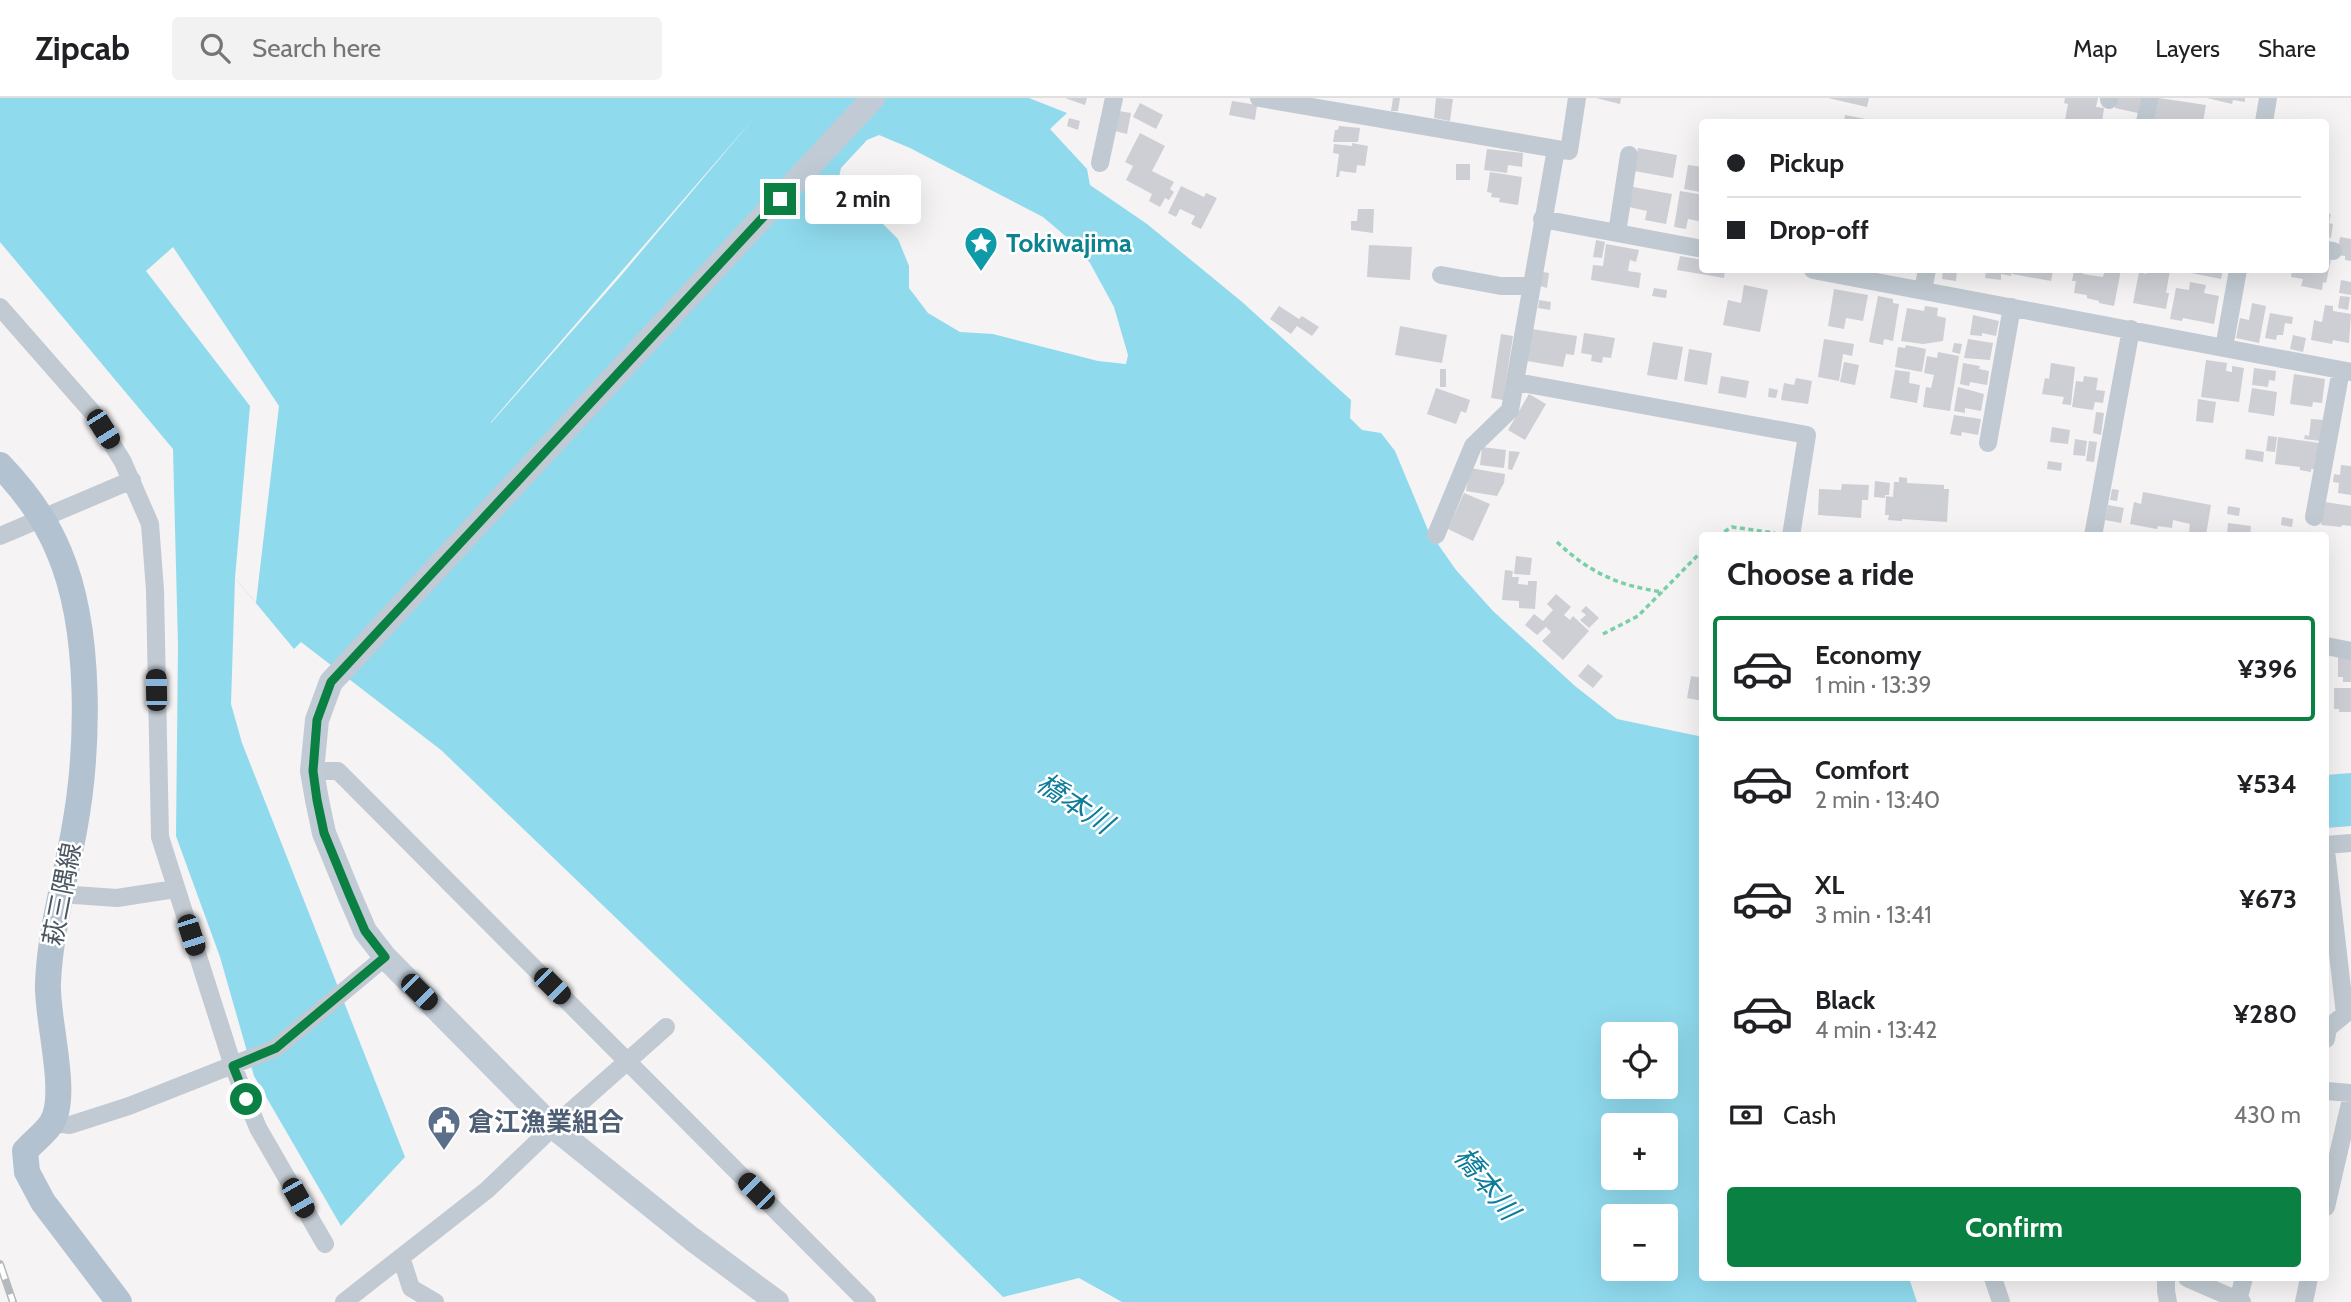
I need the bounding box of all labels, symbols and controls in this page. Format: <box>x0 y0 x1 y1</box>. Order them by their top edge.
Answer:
search box <box>172 17 662 80</box>
text: Zipcab <box>35 28 130 68</box>
icon: search <box>196 29 234 67</box>
text: Search here <box>252 32 381 64</box>
text: Map <box>2073 34 2117 63</box>
text: Layers <box>2155 34 2220 63</box>
text: Share <box>2258 34 2316 63</box>
text: Pickup <box>1769 147 1844 179</box>
callout: 2 min <box>804 174 920 224</box>
route end <box>764 183 796 215</box>
text: 2 min <box>835 185 891 213</box>
text: Drop-off <box>1769 214 1869 246</box>
place icon: Tokiwajima <box>962 224 1000 273</box>
place label: Tokiwajima <box>1006 227 1132 259</box>
car <box>83 406 124 452</box>
text: Choose a ride <box>1727 554 1914 593</box>
icon: car <box>1731 637 1794 700</box>
text: Economy <box>1815 639 1921 671</box>
text: ¥396 <box>2238 653 2297 685</box>
car <box>146 669 167 711</box>
text: 1 min · 13:39 <box>1815 671 1932 699</box>
icon: car <box>1731 752 1794 815</box>
text: Comfort <box>1815 754 1909 786</box>
water label: 橋本川 <box>1031 765 1122 842</box>
text: ¥534 <box>2237 768 2297 800</box>
text: 2 min · 13:40 <box>1815 786 1940 814</box>
street label: 萩三隅線 <box>36 840 88 948</box>
icon: car <box>1731 867 1794 930</box>
text: XL <box>1815 869 1844 901</box>
text: ¥673 <box>2239 883 2297 915</box>
text: 3 min · 13:41 <box>1815 901 1932 929</box>
car <box>175 912 208 958</box>
car <box>530 964 575 1008</box>
car <box>397 970 442 1014</box>
icon: car <box>1731 982 1794 1045</box>
text: Black <box>1815 984 1875 1016</box>
text: ¥280 <box>2233 998 2297 1030</box>
text: 4 min · 13:42 <box>1815 1016 1937 1044</box>
map controls <box>1601 1022 1678 1281</box>
button: locate <box>1601 1022 1678 1099</box>
route start <box>230 1083 262 1115</box>
icon: cash <box>1727 1096 1765 1134</box>
text: Cash <box>1783 1099 1836 1131</box>
text: 430 m <box>2234 1101 2301 1129</box>
public building icon: 倉江漁業組合 <box>425 1103 463 1152</box>
place label: 倉江漁業組合 <box>468 1106 624 1138</box>
button: + <box>1601 1113 1678 1190</box>
water label: 橋本川 <box>1447 1140 1529 1229</box>
car <box>734 1169 779 1213</box>
car <box>279 1175 318 1221</box>
button: Confirm <box>1727 1187 2301 1267</box>
button: − <box>1601 1204 1678 1281</box>

